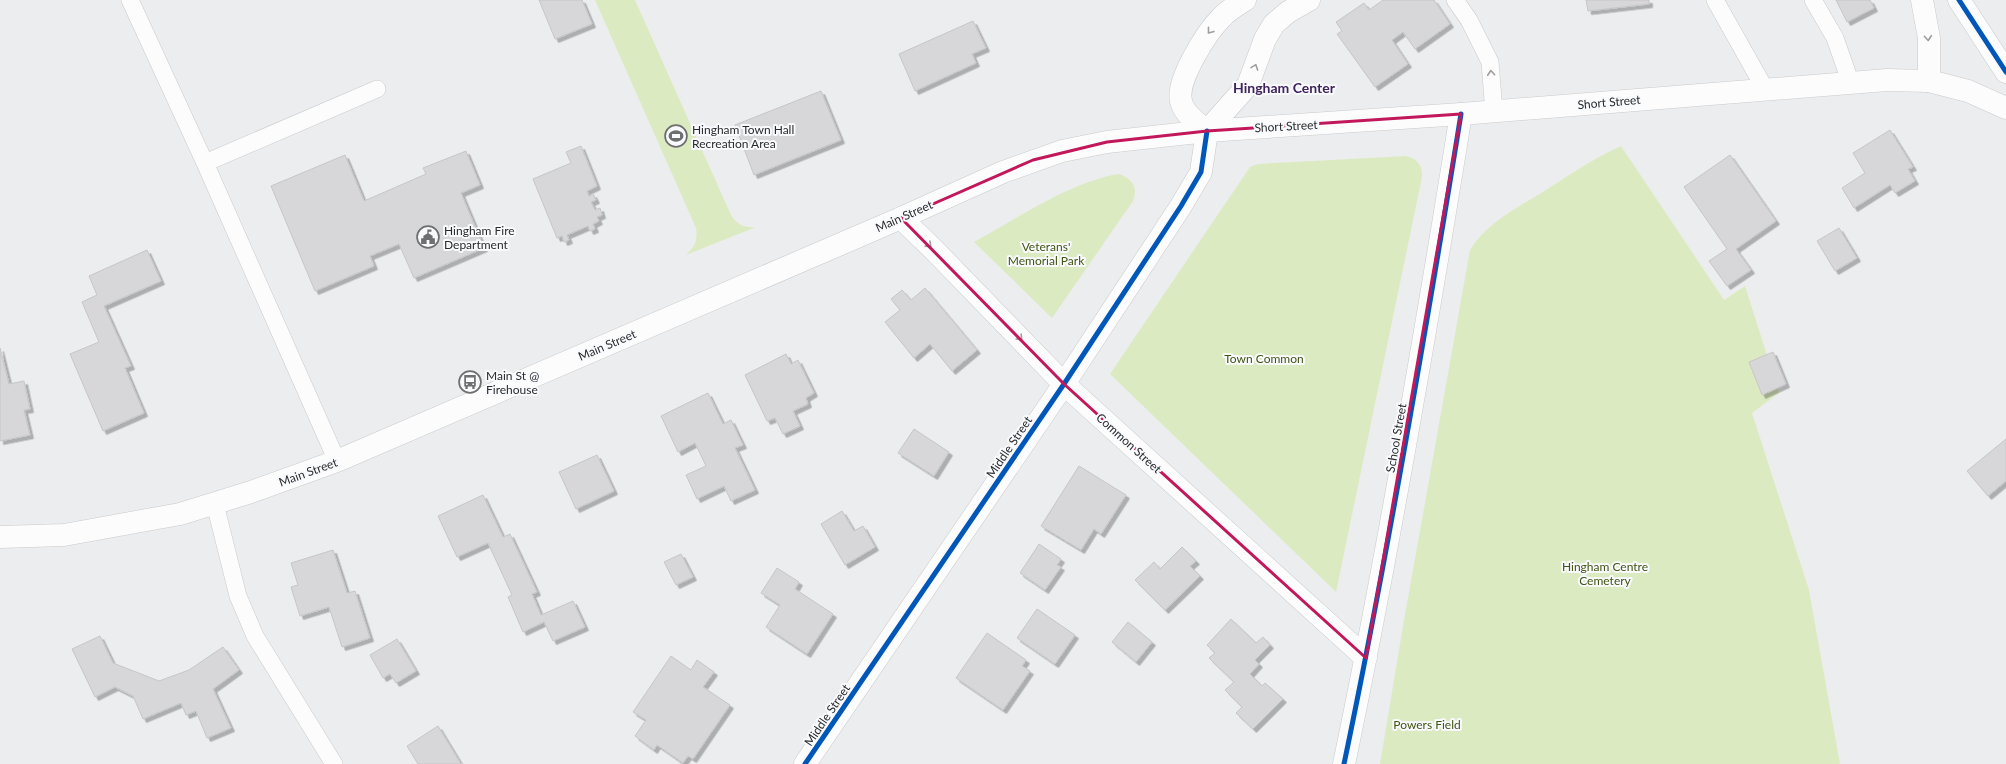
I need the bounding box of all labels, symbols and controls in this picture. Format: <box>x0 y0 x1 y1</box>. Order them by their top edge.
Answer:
one-way arrow <box>1208 27 1215 34</box>
one-way arrow <box>1924 35 1933 41</box>
one-way arrow <box>1250 64 1258 71</box>
one-way arrow <box>1486 70 1495 76</box>
district label: Hingham Center <box>1233 79 1336 96</box>
street label: Short Street <box>1577 92 1642 112</box>
street label: Short Street <box>1254 117 1319 135</box>
place label: Hingham Town Hall Recreation Area <box>692 122 794 151</box>
sports icon: Hingham Town Hall Recreation Area <box>663 123 689 149</box>
street label: Main Street <box>873 196 936 235</box>
place label: Hingham Fire Department <box>444 223 515 252</box>
public building icon: Hingham Fire Department <box>415 224 441 250</box>
park label: Veterans' Memorial Park <box>1008 239 1085 268</box>
one-way arrow <box>924 240 932 248</box>
street label: Main Street <box>576 326 639 364</box>
one-way arrow <box>1015 333 1023 341</box>
park label: Town Common <box>1224 351 1304 366</box>
place label: Main St @ Firehouse <box>486 368 539 397</box>
bus stop icon: Main St @ Firehouse <box>457 369 483 395</box>
street label: School Street <box>1383 402 1410 474</box>
street label: Common Street <box>1093 410 1165 477</box>
street label: Middle Street <box>983 413 1036 481</box>
street label: Main Street <box>277 454 340 490</box>
park label: Hingham Centre Cemetery <box>1562 559 1648 588</box>
street label: Middle Street <box>801 681 854 749</box>
park label: Powers Field <box>1393 717 1461 732</box>

